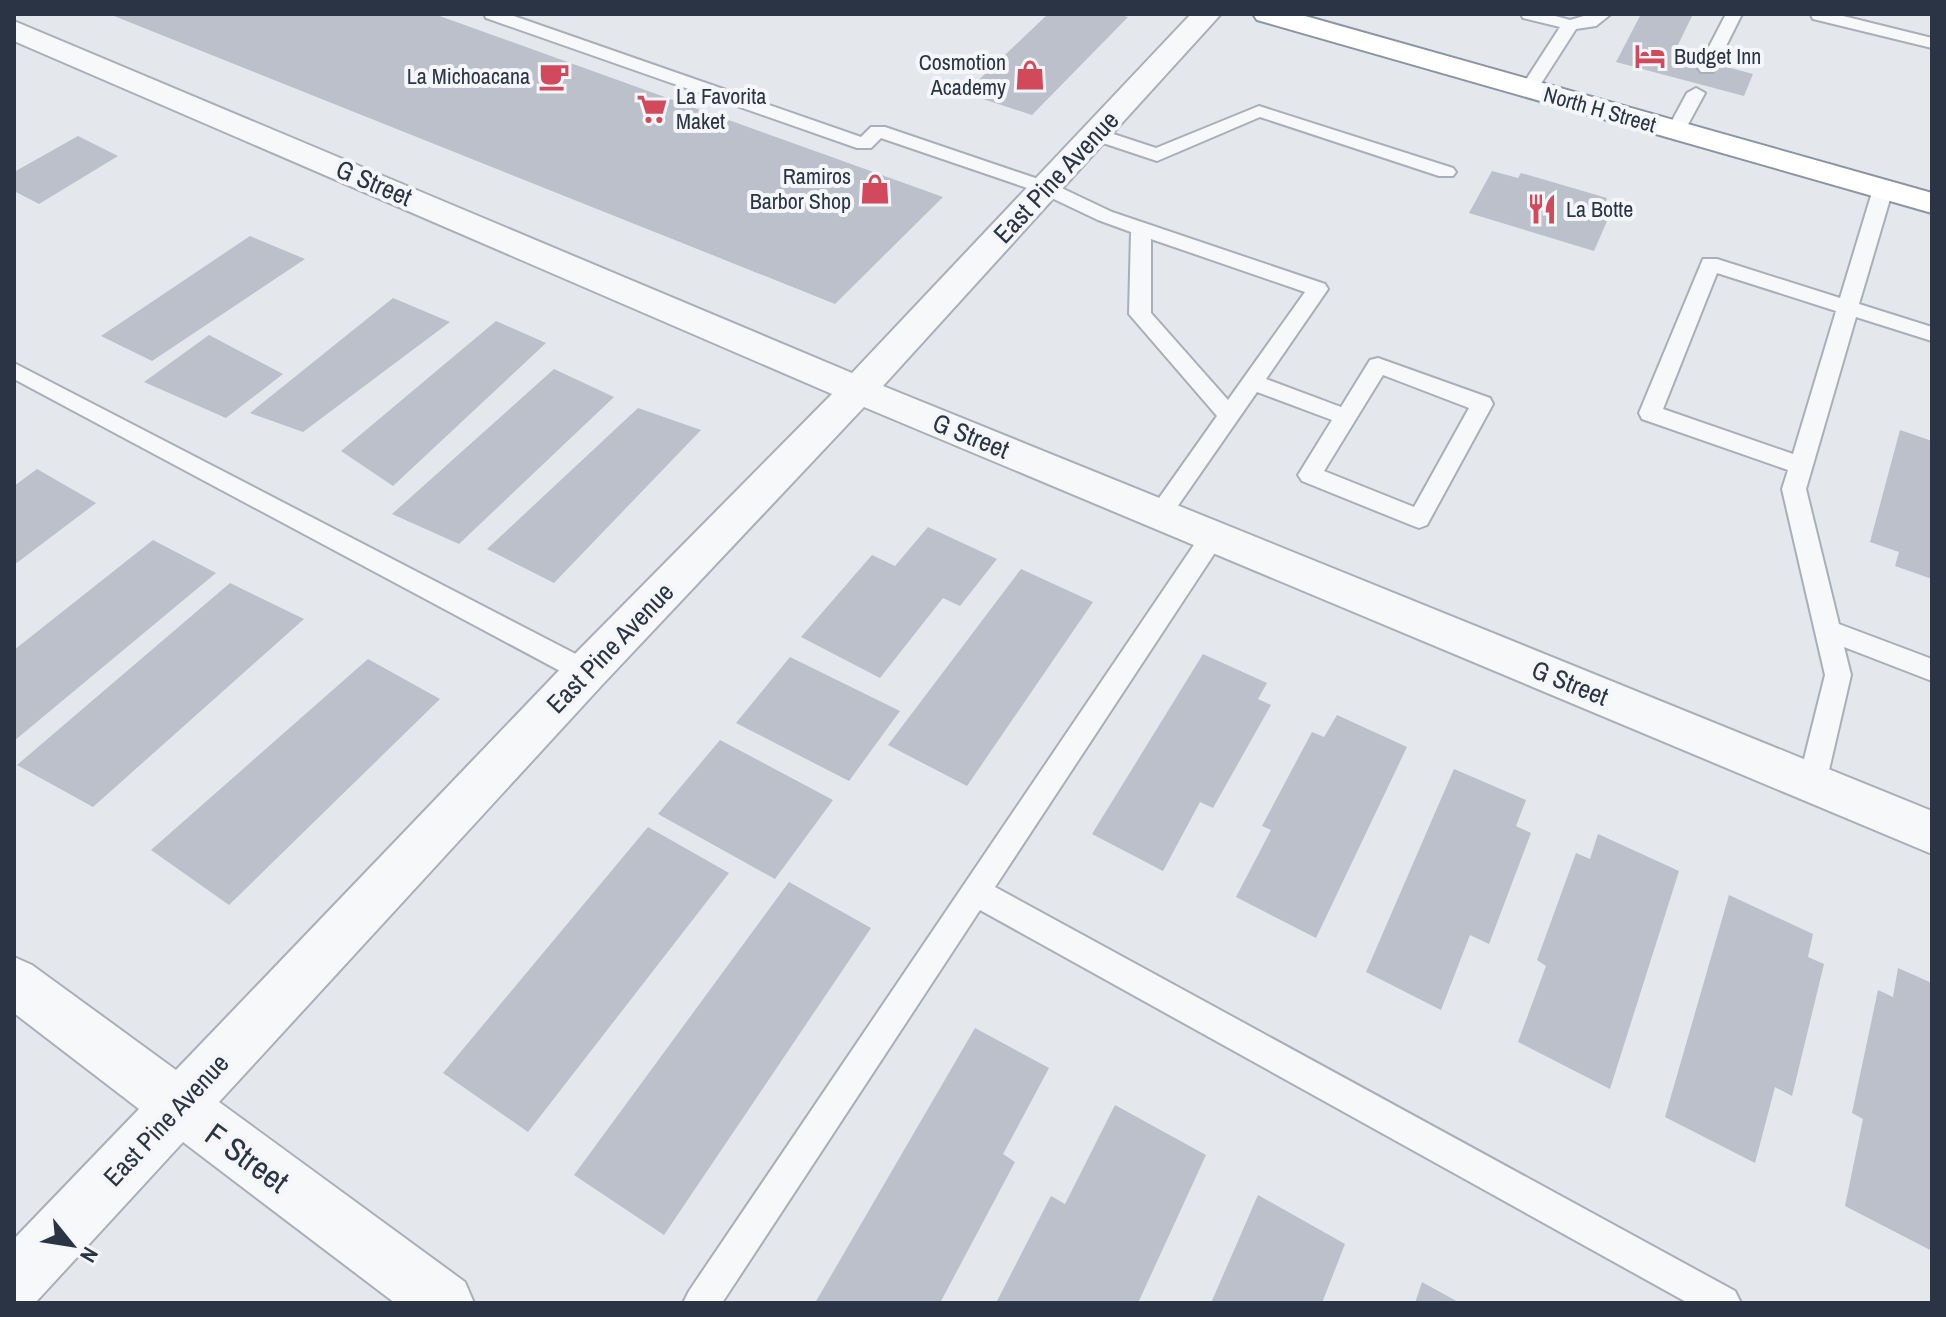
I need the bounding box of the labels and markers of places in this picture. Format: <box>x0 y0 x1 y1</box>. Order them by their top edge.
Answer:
hotel icon: Budget Inn <box>1633 39 1667 73</box>
place label: Budget Inn <box>1674 41 1761 71</box>
place label: Cosmotion Academy <box>919 47 1006 102</box>
shop icon: Cosmotion Academy <box>1013 58 1047 92</box>
cafe icon: La Michoacana <box>537 59 571 93</box>
place label: La Michoacana <box>407 61 530 91</box>
place label: La Favorita Maket <box>676 81 766 136</box>
supermarket icon: La Favorita Maket <box>635 92 669 126</box>
place label: Ramiros Barbor Shop <box>750 161 851 216</box>
shop icon: Ramiros Barbor Shop <box>858 172 892 206</box>
restaurant icon: La Botte <box>1525 192 1559 226</box>
place label: La Botte <box>1566 194 1633 224</box>

